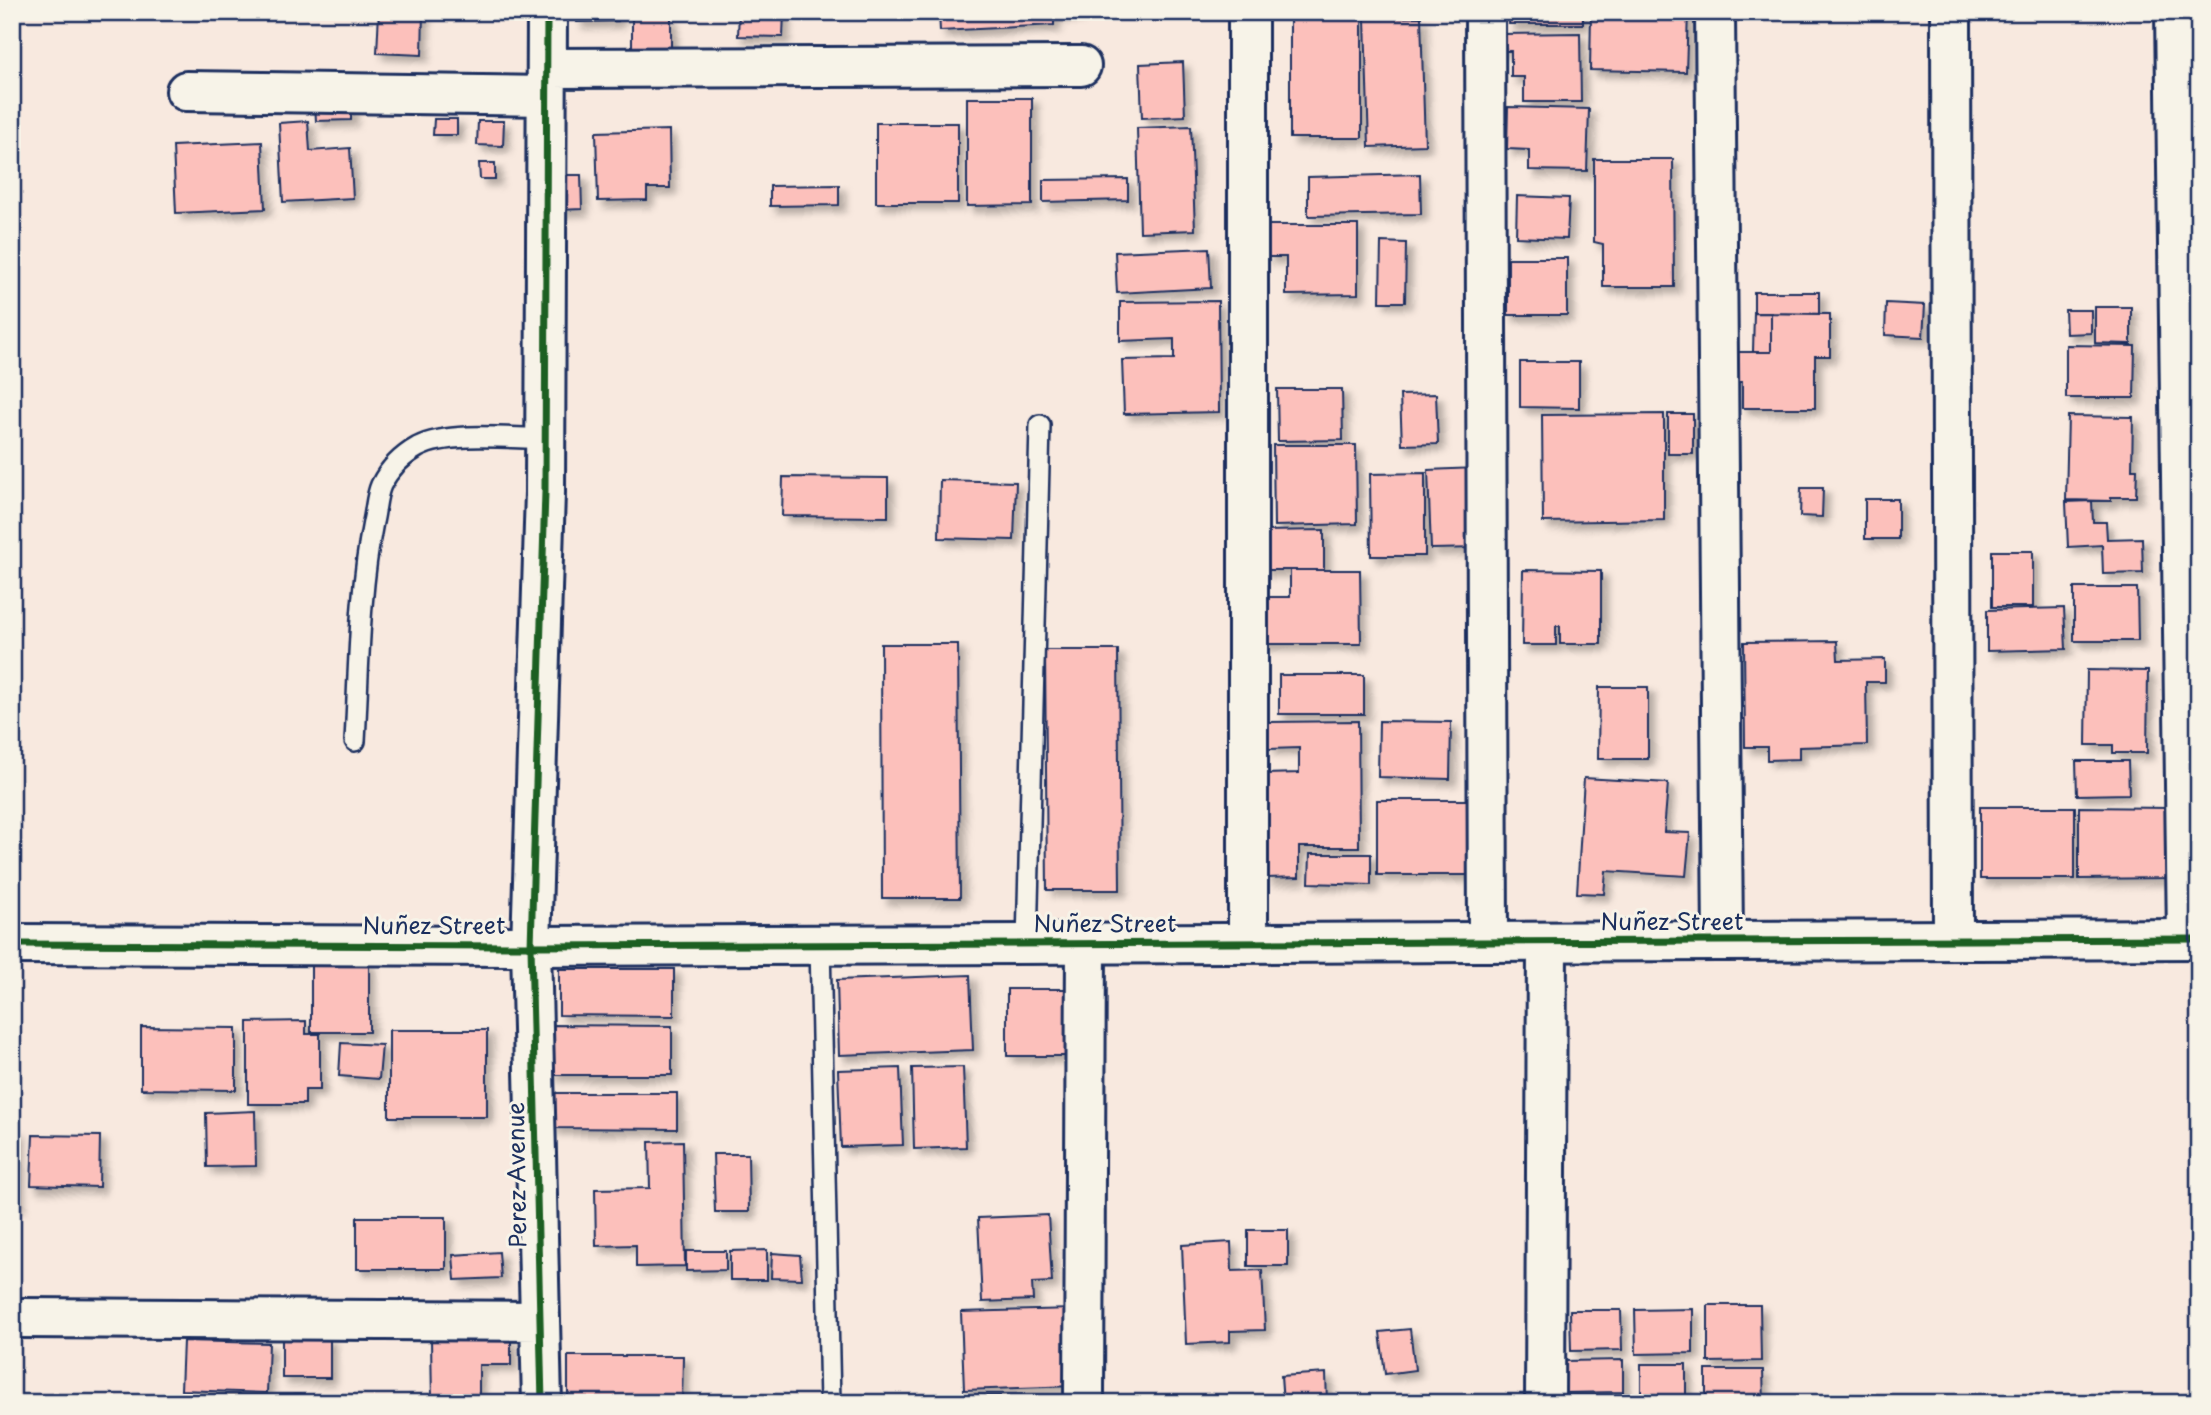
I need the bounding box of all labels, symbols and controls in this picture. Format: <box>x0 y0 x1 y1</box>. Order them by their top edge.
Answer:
street label: Nuñez Street <box>1601 903 1743 938</box>
street label: Nuñez Street <box>1034 905 1176 940</box>
street label: Nuñez Street <box>363 907 505 942</box>
street label: Perez Avenue <box>497 1102 534 1248</box>

